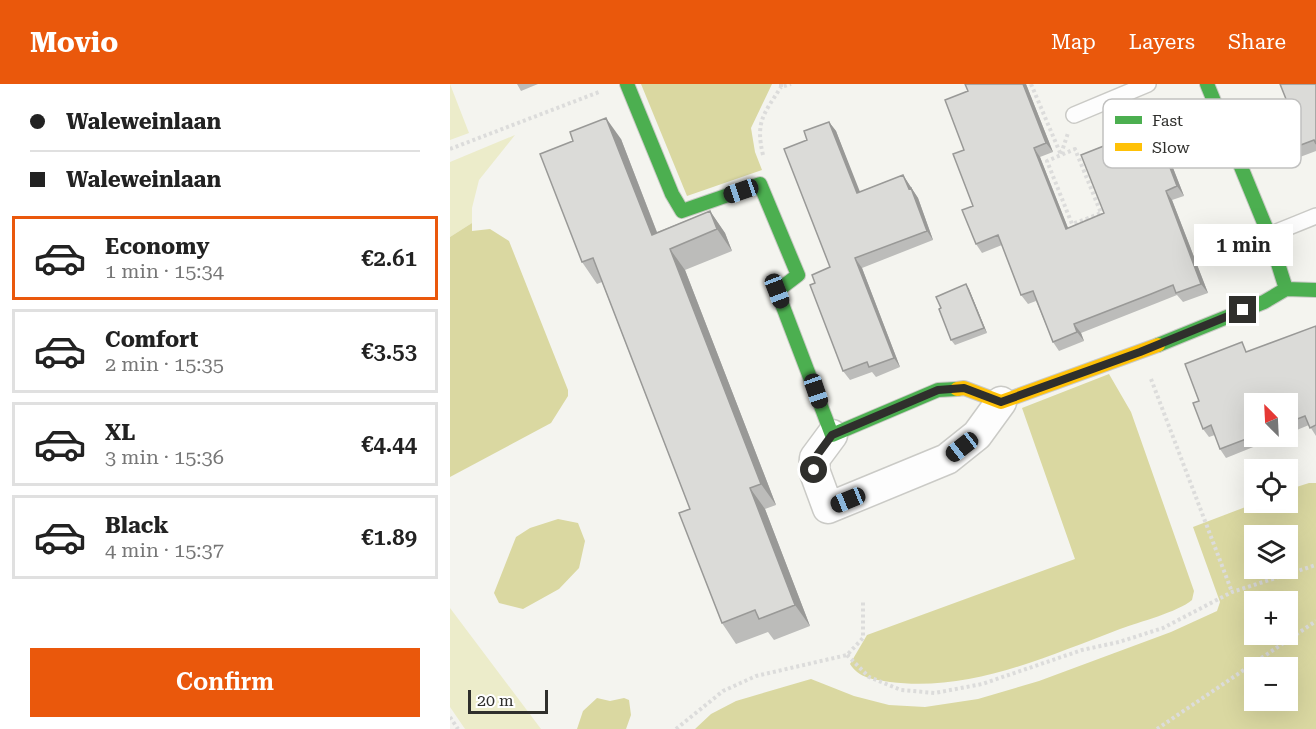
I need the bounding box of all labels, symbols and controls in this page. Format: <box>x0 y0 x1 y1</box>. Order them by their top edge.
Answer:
text: Movio <box>30 26 118 59</box>
text: Map <box>1051 30 1096 54</box>
text: Layers <box>1129 30 1195 54</box>
text: Share <box>1228 30 1286 54</box>
legend <box>1103 99 1301 168</box>
text: Waleweinlaan <box>66 109 221 134</box>
text: Fast <box>1152 111 1183 130</box>
text: Slow <box>1152 138 1190 157</box>
text: Waleweinlaan <box>66 167 221 192</box>
car <box>721 177 761 205</box>
callout: 1 min <box>1194 223 1292 265</box>
icon: car <box>33 231 87 285</box>
text: 1 min <box>1216 233 1271 257</box>
text: Economy <box>105 234 209 259</box>
text: €2.61 <box>361 246 417 271</box>
text: 1 min · 15:34 <box>105 259 224 283</box>
car <box>762 271 792 311</box>
route end <box>1229 296 1256 323</box>
icon: car <box>33 324 87 378</box>
text: Comfort <box>105 327 198 352</box>
text: €3.53 <box>361 339 417 364</box>
text: 2 min · 15:35 <box>105 352 224 376</box>
car <box>802 371 830 411</box>
north arrow <box>1244 393 1298 447</box>
map controls <box>1244 393 1298 711</box>
icon: car <box>33 417 87 471</box>
text: XL <box>105 420 135 445</box>
car <box>942 429 982 465</box>
text: €4.44 <box>361 432 417 457</box>
text: 3 min · 15:36 <box>105 445 224 469</box>
route start <box>800 456 827 483</box>
button: locate <box>1244 459 1298 513</box>
car <box>828 485 868 515</box>
icon: car <box>33 510 87 564</box>
text: Black <box>105 513 169 538</box>
text: €1.89 <box>361 525 417 550</box>
button: layers <box>1244 525 1298 579</box>
text: 4 min · 15:37 <box>105 538 224 562</box>
button: + <box>1244 591 1298 645</box>
button: Confirm <box>30 648 420 717</box>
button: − <box>1244 657 1298 711</box>
scale bar <box>468 687 548 714</box>
text: 20 m <box>477 691 514 710</box>

